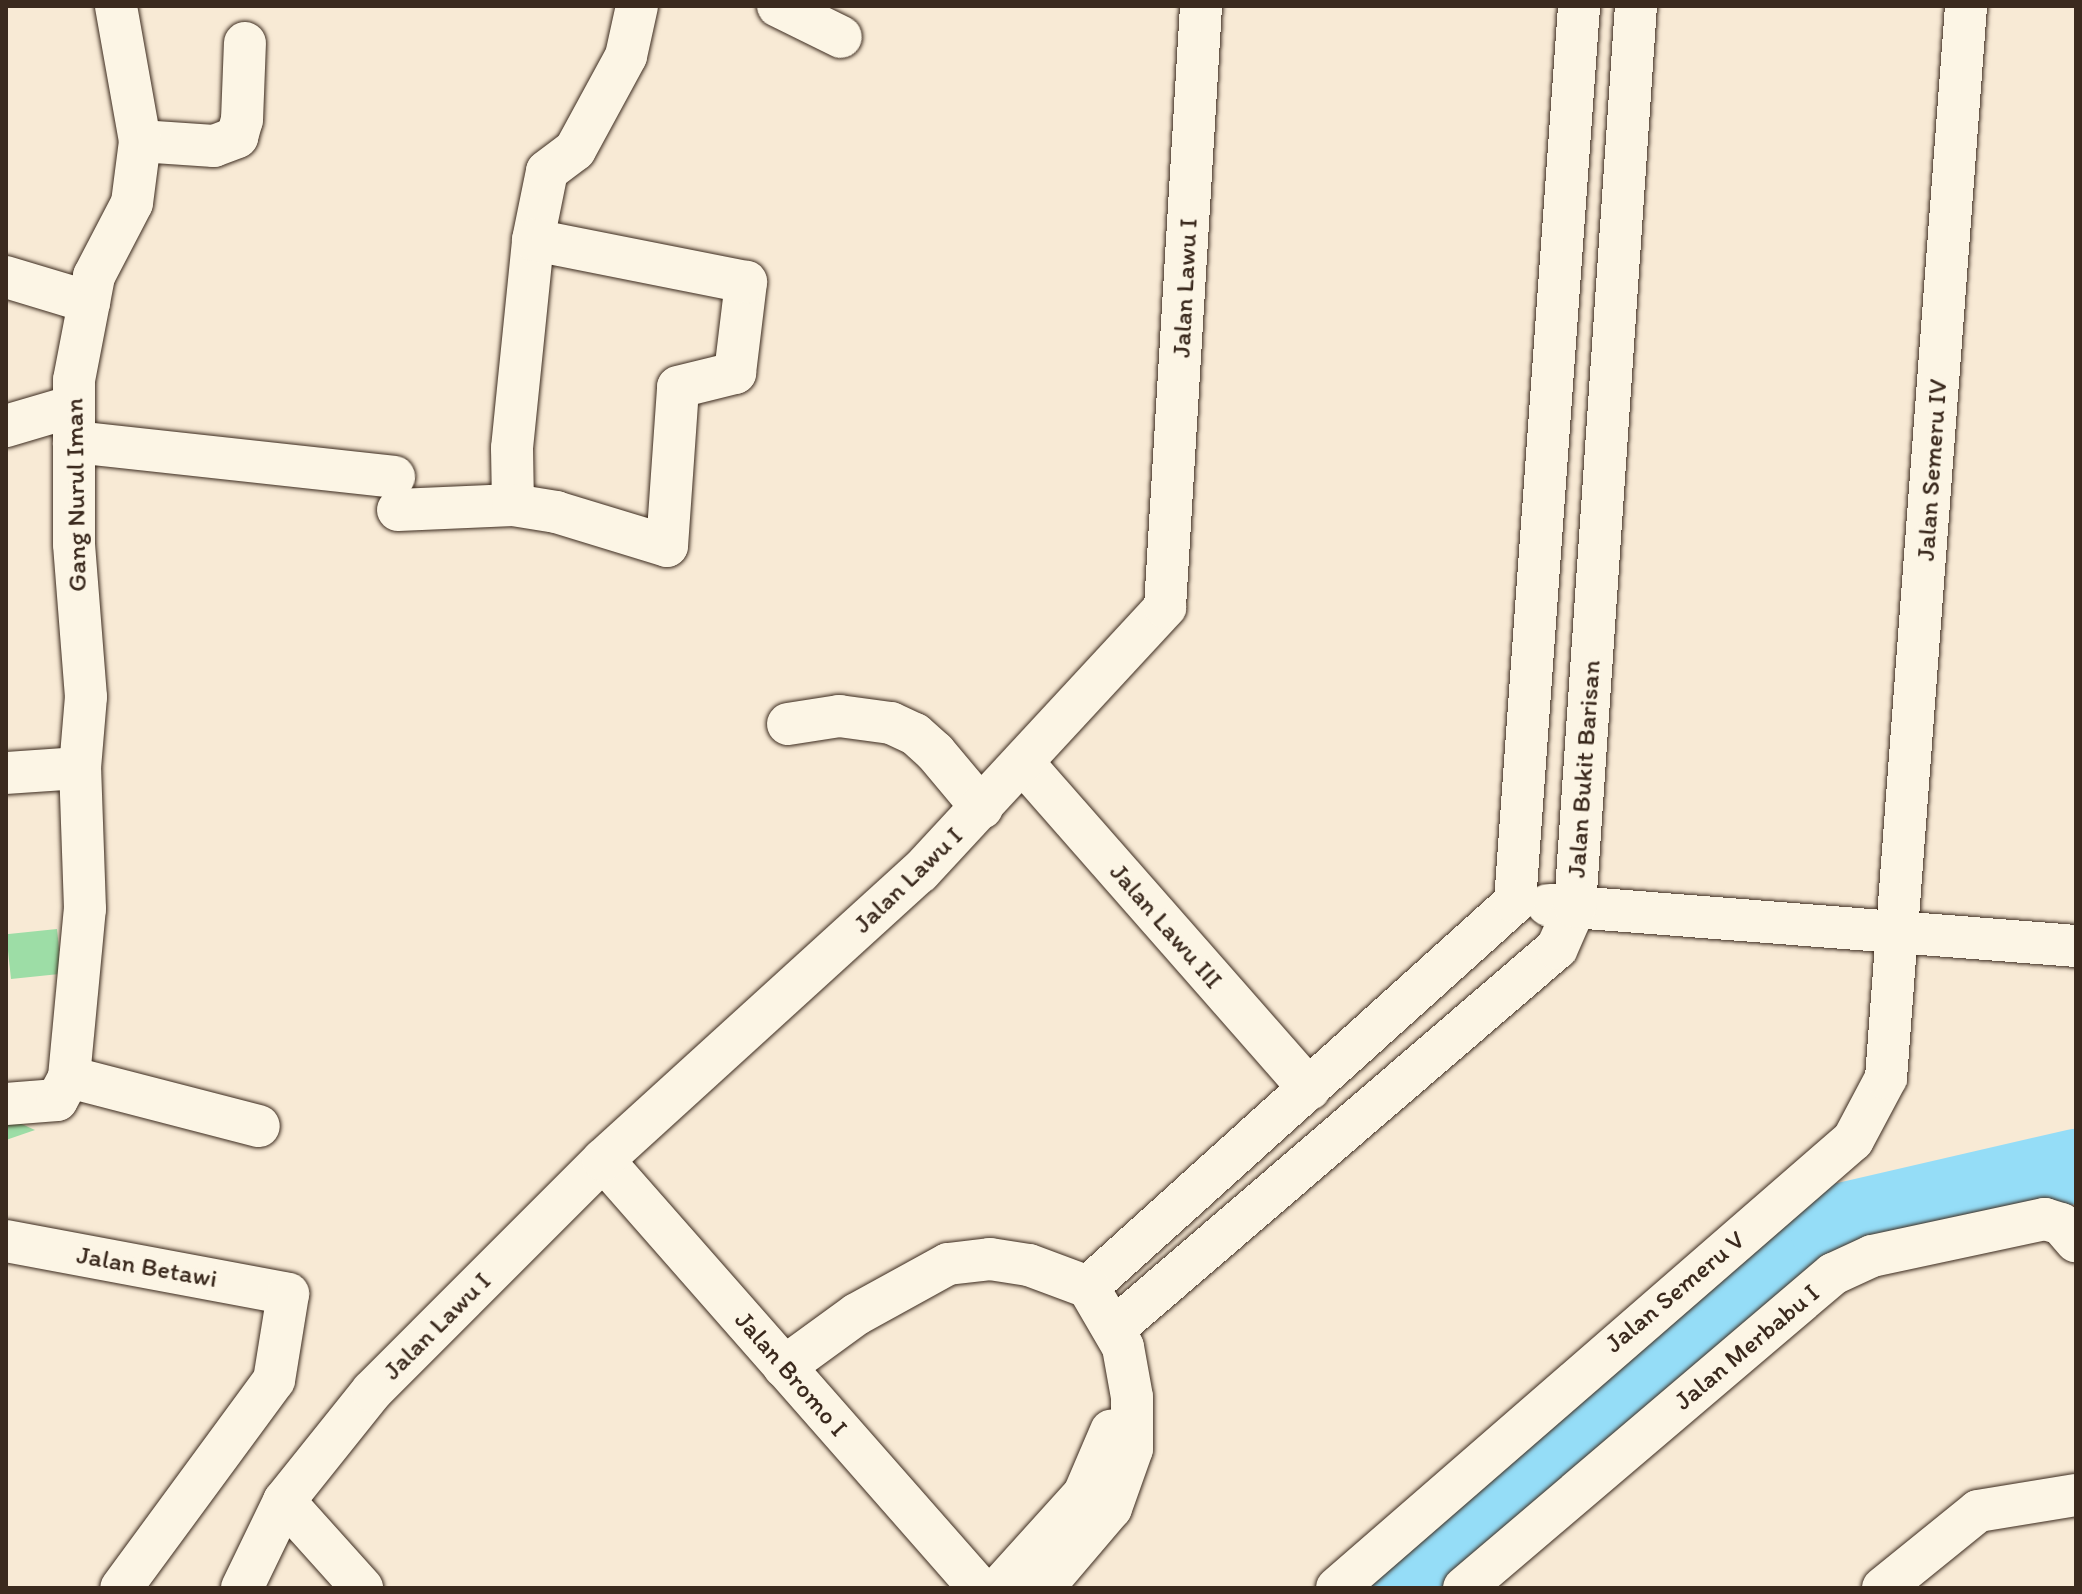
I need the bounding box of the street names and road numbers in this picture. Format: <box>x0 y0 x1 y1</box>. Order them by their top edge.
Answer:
street label: Jalan Lawu I <box>1166 217 1204 359</box>
street label: Jalan Semeru IV <box>1910 378 1954 562</box>
street label: Gang Nurul Iman <box>59 398 93 592</box>
street label: Jalan Bukit Barisan <box>1561 658 1607 880</box>
street label: Jalan Lawu I <box>847 820 969 940</box>
street label: Jalan Lawu III <box>1103 857 1229 995</box>
street label: Jalan Semeru V <box>1599 1225 1751 1359</box>
street label: Jalan Betawi <box>75 1239 219 1295</box>
street label: Jalan Lawu I <box>377 1266 497 1386</box>
street label: Jalan Merbabu I <box>1669 1278 1825 1416</box>
street label: Jalan Bromo I <box>728 1305 854 1443</box>

